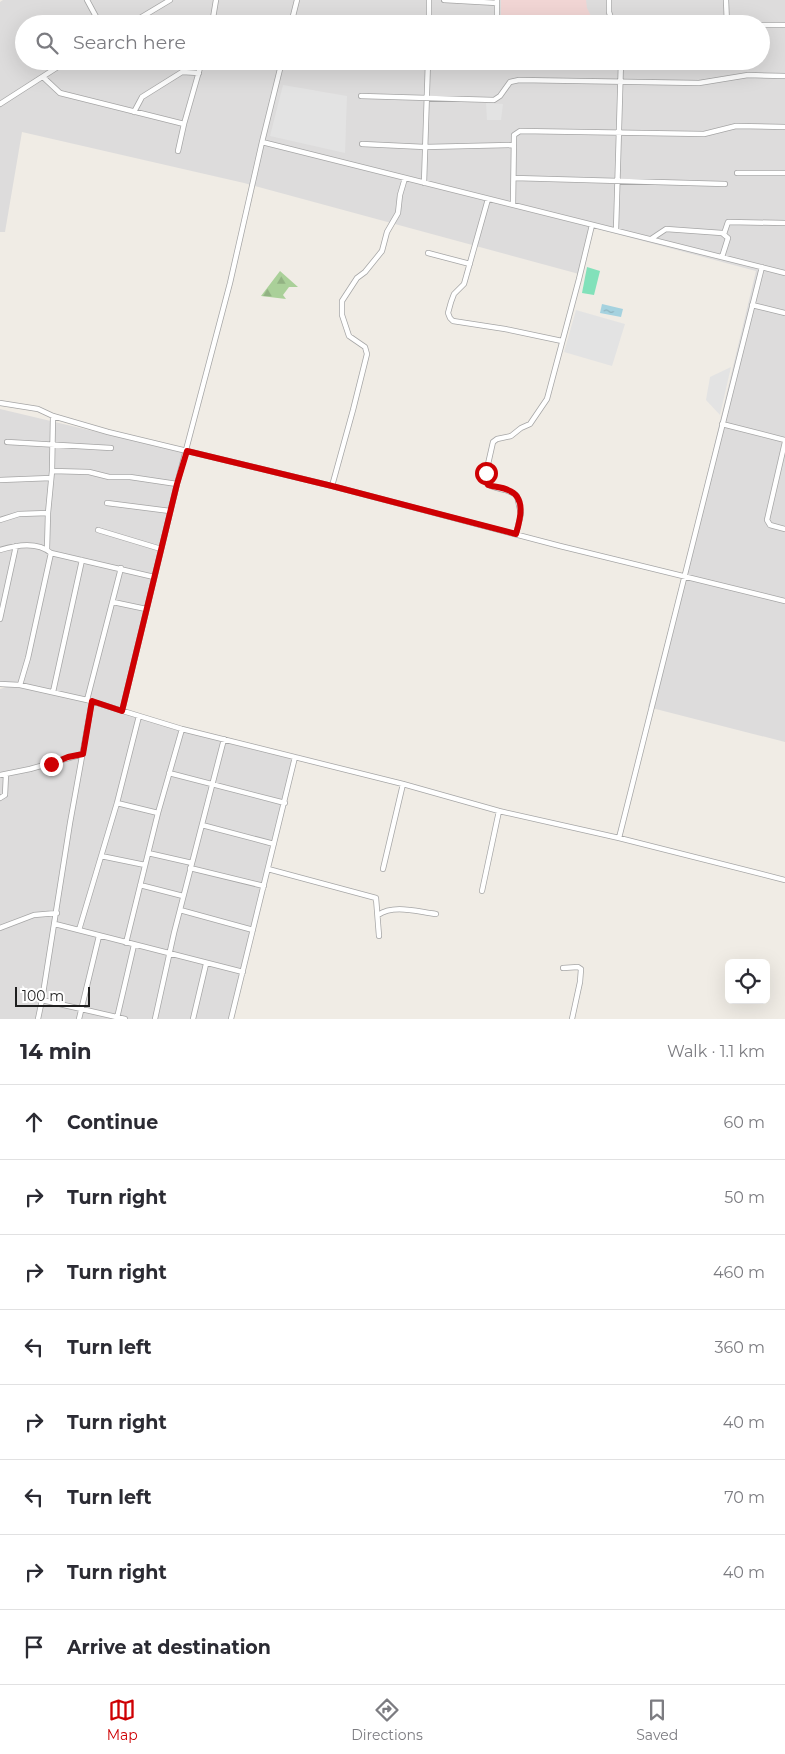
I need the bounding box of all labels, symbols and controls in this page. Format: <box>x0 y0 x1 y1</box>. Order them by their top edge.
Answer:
search box <box>15 15 770 70</box>
icon: search <box>33 29 61 57</box>
text: Search here <box>73 31 186 54</box>
route start <box>475 462 498 485</box>
route end <box>40 753 63 776</box>
map controls <box>725 959 770 1004</box>
button: locate <box>725 959 770 1004</box>
scale bar <box>15 984 90 1007</box>
text: 100 m <box>22 987 64 1005</box>
text: 14 min <box>20 1039 92 1064</box>
text: Walk · 1.1 km <box>667 1042 765 1061</box>
icon: ahead <box>20 1108 48 1136</box>
text: Continue <box>67 1111 158 1134</box>
text: 60 m <box>723 1113 765 1132</box>
icon: right <box>20 1183 48 1211</box>
text: Turn right <box>67 1186 167 1209</box>
text: 50 m <box>724 1188 765 1207</box>
icon: right <box>20 1258 48 1286</box>
text: Turn right <box>67 1261 167 1284</box>
text: 460 m <box>713 1263 765 1282</box>
icon: left <box>20 1333 48 1361</box>
text: Turn left <box>67 1336 152 1359</box>
text: 360 m <box>714 1338 765 1357</box>
icon: right <box>20 1408 48 1436</box>
text: Turn right <box>67 1411 167 1434</box>
text: 40 m <box>723 1413 765 1432</box>
icon: left <box>20 1483 48 1511</box>
text: Turn left <box>67 1486 152 1509</box>
text: 70 m <box>724 1488 765 1507</box>
icon: right <box>20 1558 48 1586</box>
text: Turn right <box>67 1561 167 1584</box>
text: 40 m <box>723 1563 765 1582</box>
icon: arrive <box>20 1633 48 1661</box>
text: Arrive at destination <box>67 1636 271 1659</box>
tab: Map <box>107 1696 138 1744</box>
tab: Directions <box>351 1696 423 1744</box>
tab: Saved <box>636 1696 678 1744</box>

